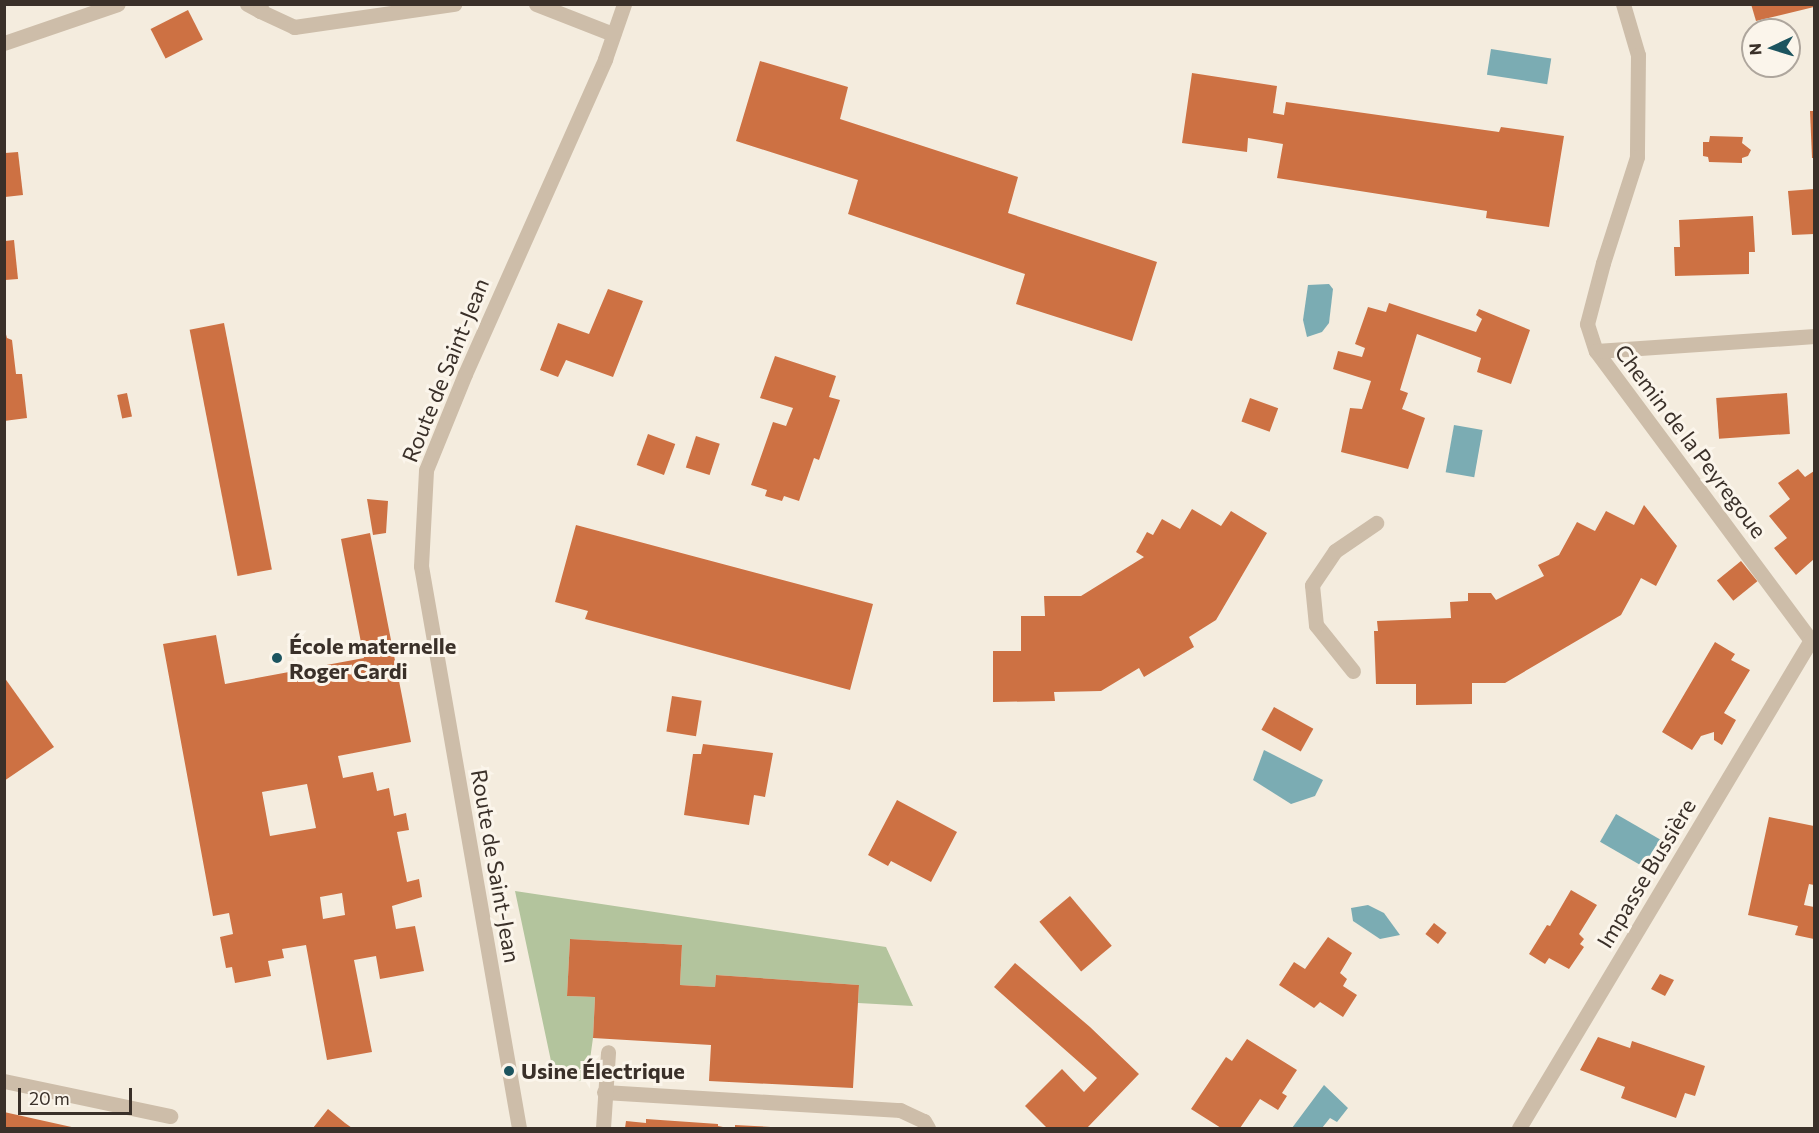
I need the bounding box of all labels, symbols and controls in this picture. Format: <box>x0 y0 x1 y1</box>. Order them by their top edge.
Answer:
north arrow <box>1741 18 1801 78</box>
text: N <box>1745 43 1764 56</box>
street label: Route de Saint-Jean <box>396 274 494 466</box>
street label: Chemin de la Peyregoue <box>1610 339 1772 543</box>
place label: École maternelle Roger Cardi <box>289 632 456 684</box>
marker: École maternelle Roger Cardi <box>270 651 284 665</box>
street label: Route de Saint-Jean <box>466 767 526 965</box>
street label: Impasse Bussière <box>1591 794 1701 952</box>
place label: Usine Électrique <box>521 1058 685 1084</box>
marker: Usine Électrique <box>502 1064 516 1078</box>
scale bar <box>21 1076 135 1114</box>
text: 20 m <box>29 1087 70 1109</box>

